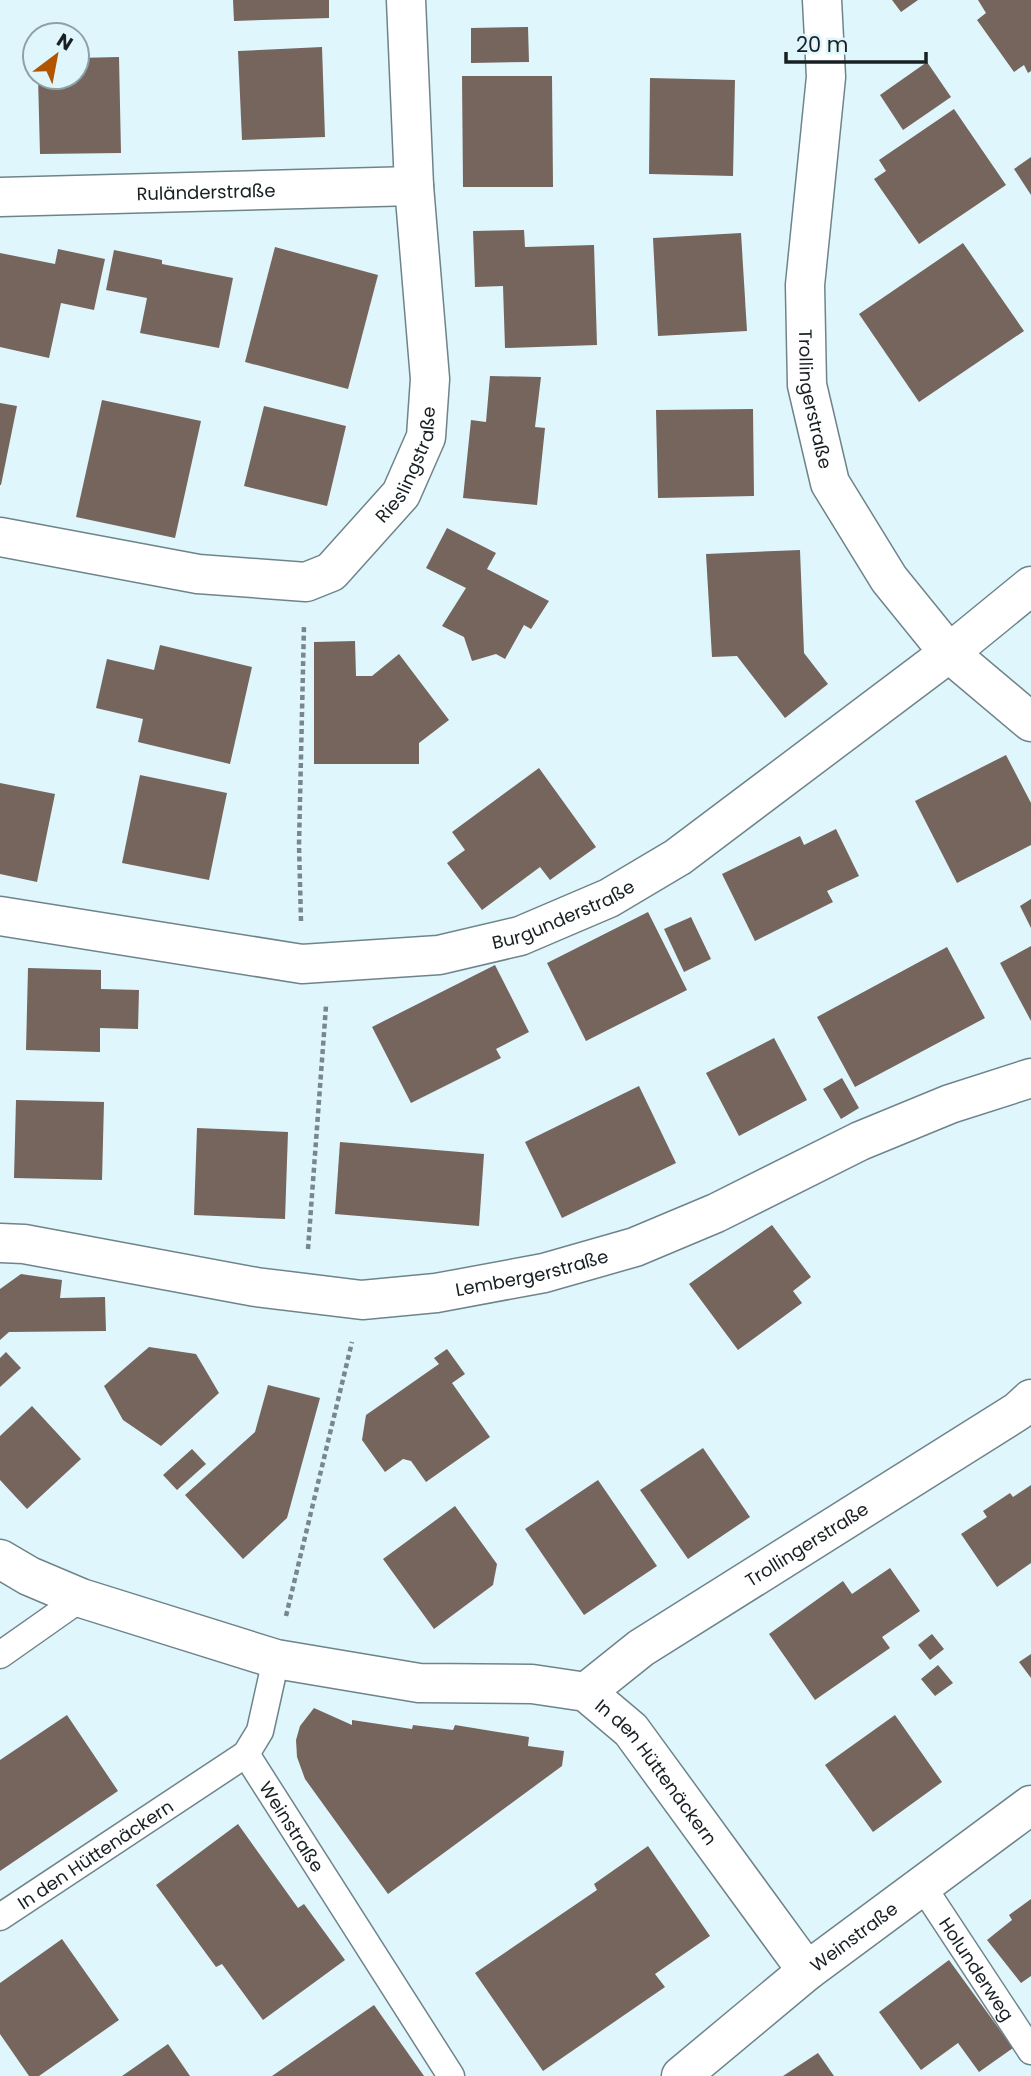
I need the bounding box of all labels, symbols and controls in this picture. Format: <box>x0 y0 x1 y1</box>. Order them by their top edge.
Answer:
north arrow <box>21 21 91 91</box>
scale bar <box>786 21 926 65</box>
text: N <box>52 27 78 57</box>
text: 20 m <box>796 30 849 59</box>
street label: Ruländerstraße <box>136 177 276 206</box>
street label: Trollingerstraße <box>793 329 839 471</box>
street label: Rieslingstraße <box>369 405 441 528</box>
street label: Burgunderstraße <box>489 873 639 955</box>
street label: Lembergerstraße <box>453 1243 611 1302</box>
street label: Trollingerstraße <box>740 1496 873 1592</box>
street label: In den Hüttenäckern <box>590 1693 723 1850</box>
street label: Weinstraße <box>254 1776 330 1877</box>
street label: In den Hüttenäckern <box>12 1793 178 1915</box>
street label: Weinstraße <box>805 1896 902 1977</box>
street label: Holunderweg <box>934 1912 1020 2026</box>

